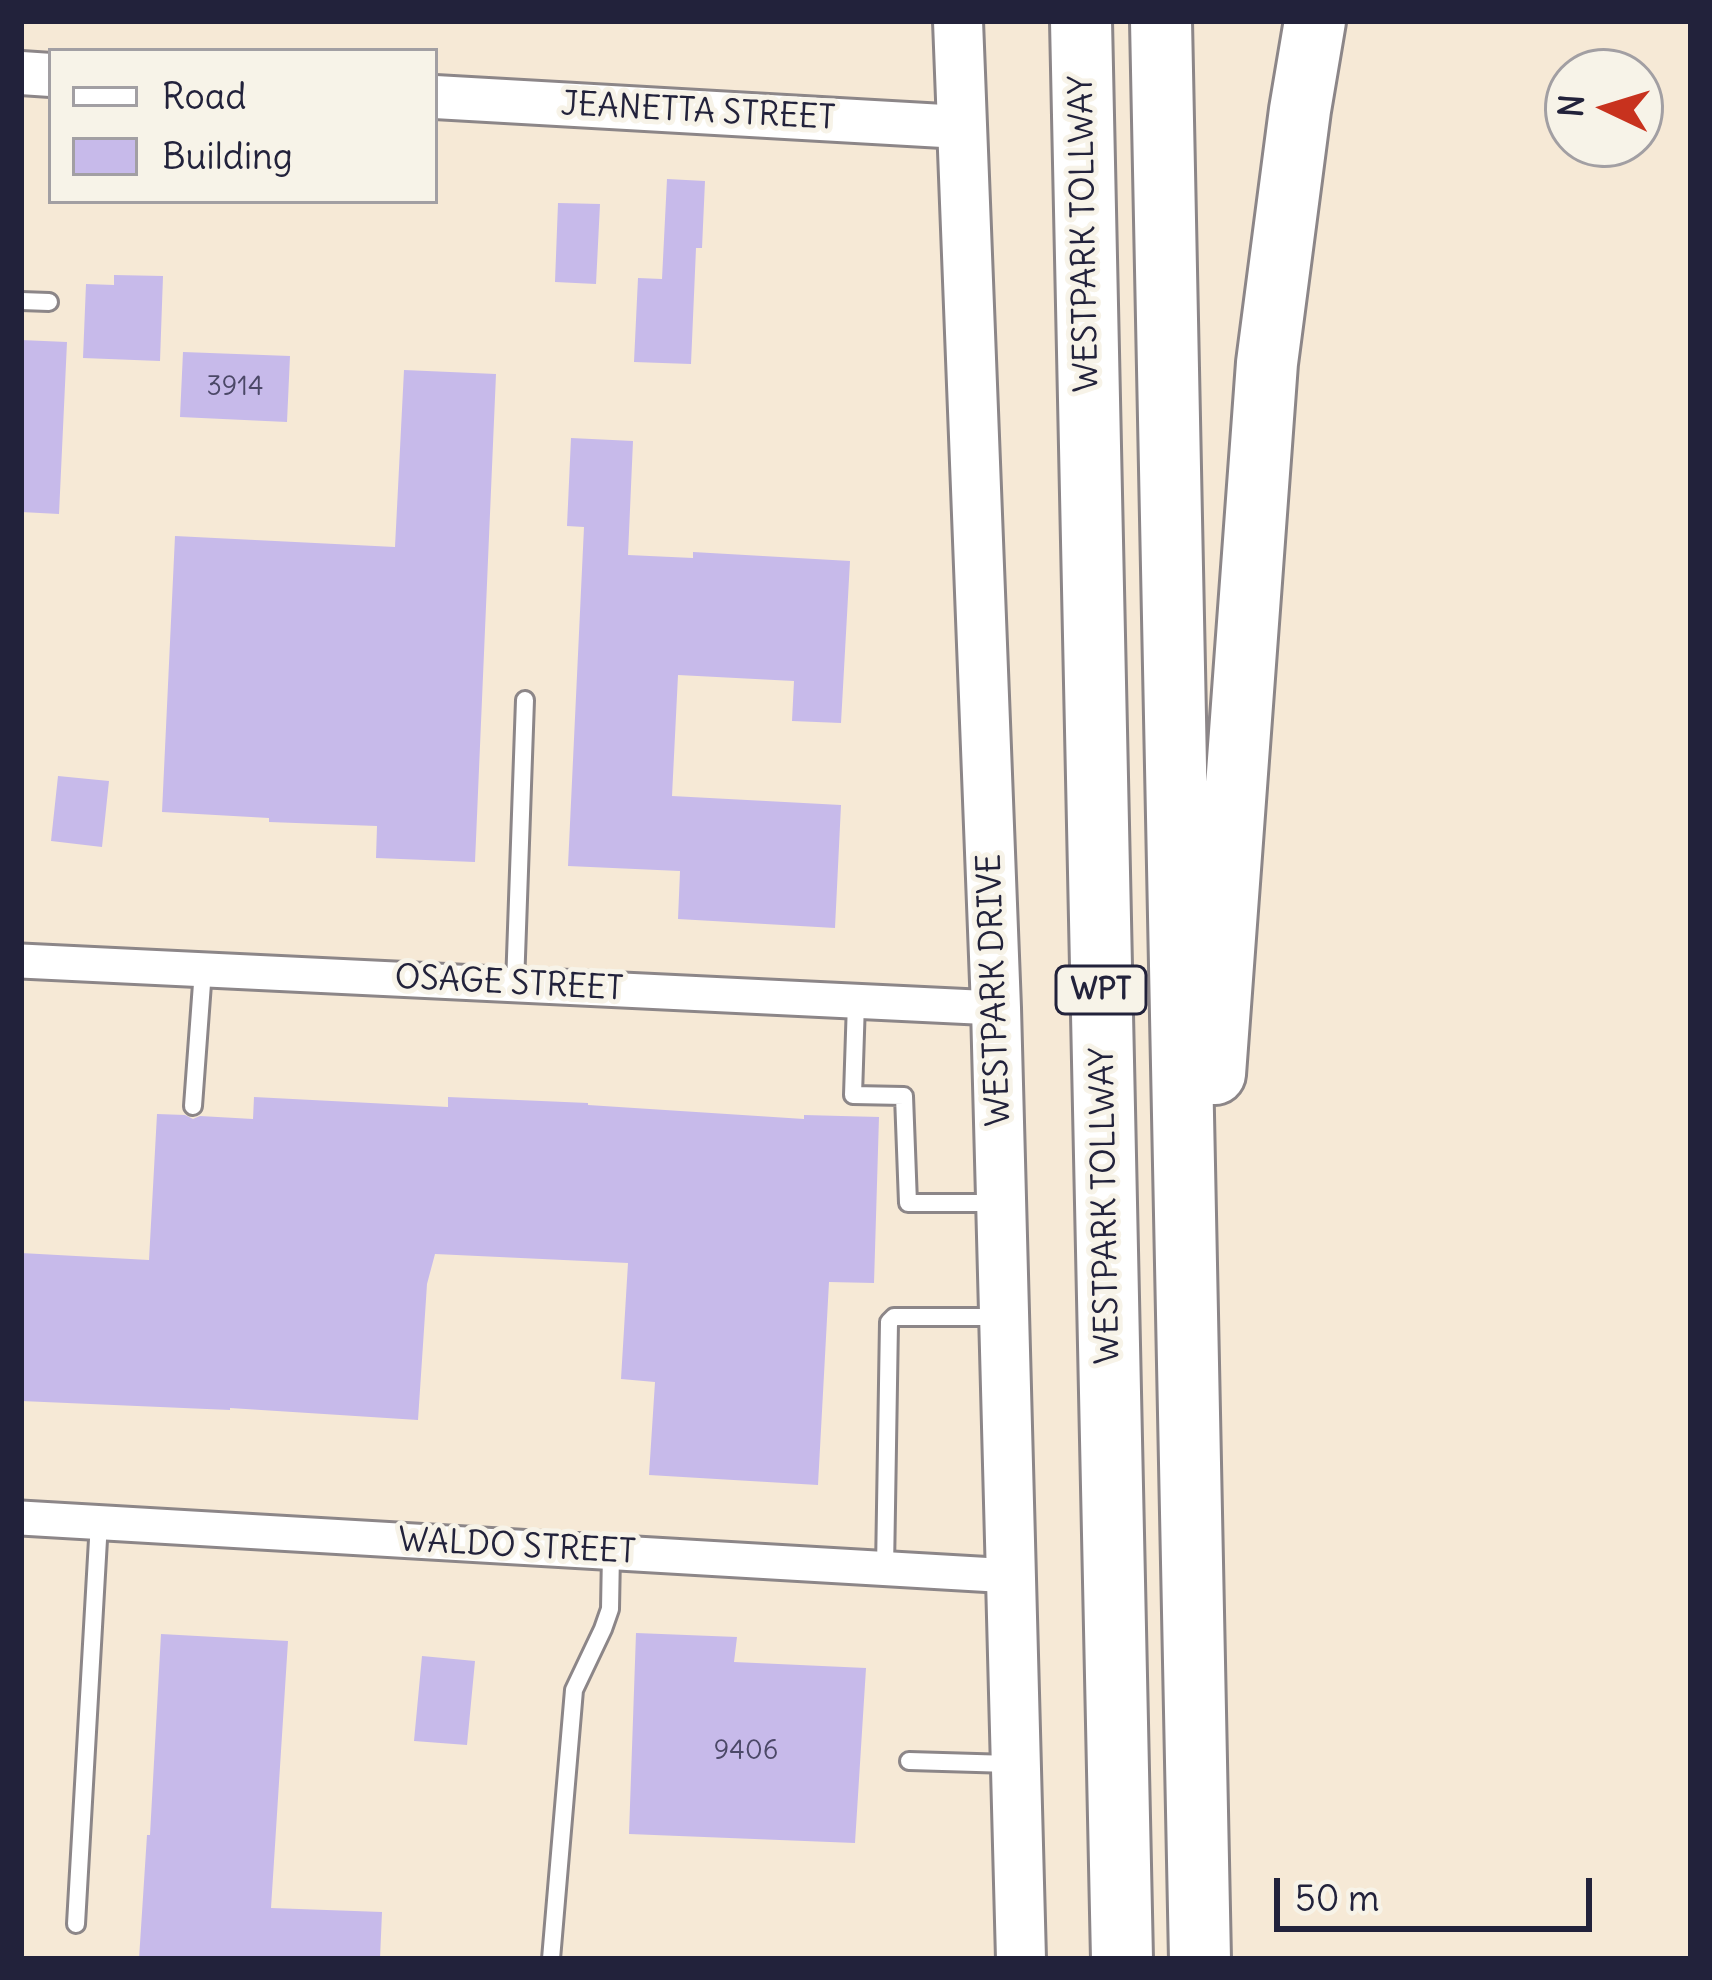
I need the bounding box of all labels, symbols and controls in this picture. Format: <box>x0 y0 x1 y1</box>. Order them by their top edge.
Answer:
legend <box>48 48 438 204</box>
north arrow <box>1544 48 1664 168</box>
text: Road <box>162 74 246 119</box>
street label: WESTPARK TOLLWAY <box>1062 75 1108 393</box>
street label: JEANETTA STREET <box>560 85 836 139</box>
text: N <box>1549 93 1593 119</box>
text: Building <box>162 134 293 179</box>
house number: 3914 <box>206 371 264 403</box>
street label: WESTPARK DRIVE <box>970 853 1020 1127</box>
street label: OSAGE STREET <box>394 958 624 1010</box>
road number: WPT <box>1056 966 1146 1014</box>
street label: WESTPARK TOLLWAY <box>1083 1047 1129 1365</box>
street label: WALDO STREET <box>397 1521 637 1573</box>
house number: 9406 <box>714 1735 778 1767</box>
scale bar <box>1280 1854 1598 1928</box>
text: 50 m <box>1295 1876 1380 1921</box>

